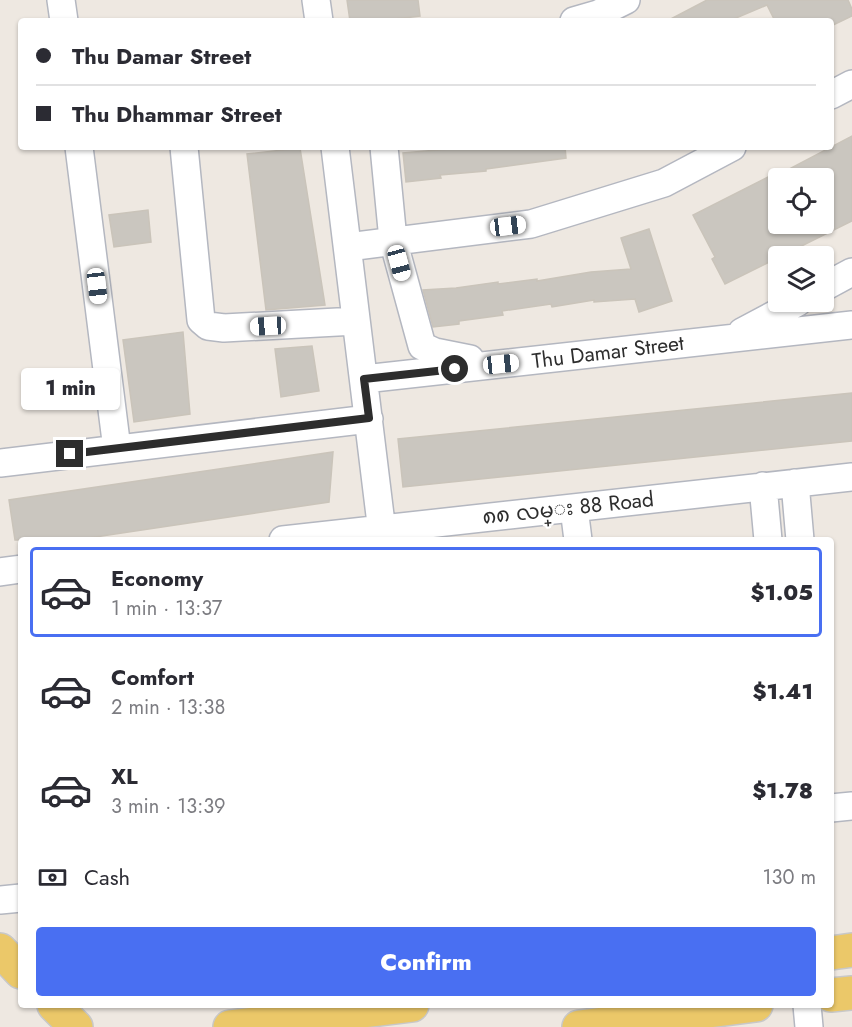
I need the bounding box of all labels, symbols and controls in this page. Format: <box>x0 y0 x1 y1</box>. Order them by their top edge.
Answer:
text: Thu Damar Street <box>72 40 251 72</box>
text: Thu Dhammar Street <box>72 98 282 130</box>
map controls <box>768 168 834 312</box>
button: locate <box>768 168 834 234</box>
car <box>489 215 527 237</box>
car <box>386 243 412 283</box>
button: layers <box>768 246 834 312</box>
car <box>86 267 108 305</box>
car <box>250 316 286 336</box>
street label: Thu Damar Street <box>530 328 686 376</box>
car <box>482 353 520 375</box>
route start <box>441 355 468 382</box>
callout: 1 min <box>20 367 119 409</box>
text: 1 min <box>45 374 96 403</box>
route end <box>56 440 83 467</box>
street label: ၈၈ လမ္း 88 Road <box>481 484 655 533</box>
text: Economy <box>111 562 203 594</box>
icon: car <box>39 565 93 619</box>
text: $1.05 <box>751 576 813 608</box>
text: 1 min · 13:37 <box>111 594 222 623</box>
text: Comfort <box>111 661 194 693</box>
icon: car <box>39 664 93 718</box>
text: $1.41 <box>753 675 813 707</box>
text: 2 min · 13:38 <box>111 693 225 722</box>
text: XL <box>111 760 138 792</box>
icon: car <box>39 763 93 817</box>
text: $1.78 <box>752 774 813 806</box>
text: 3 min · 13:39 <box>111 792 226 821</box>
icon: cash <box>36 861 69 894</box>
text: Cash <box>84 861 130 893</box>
text: 130 m <box>762 863 816 892</box>
button: Confirm <box>36 927 816 996</box>

